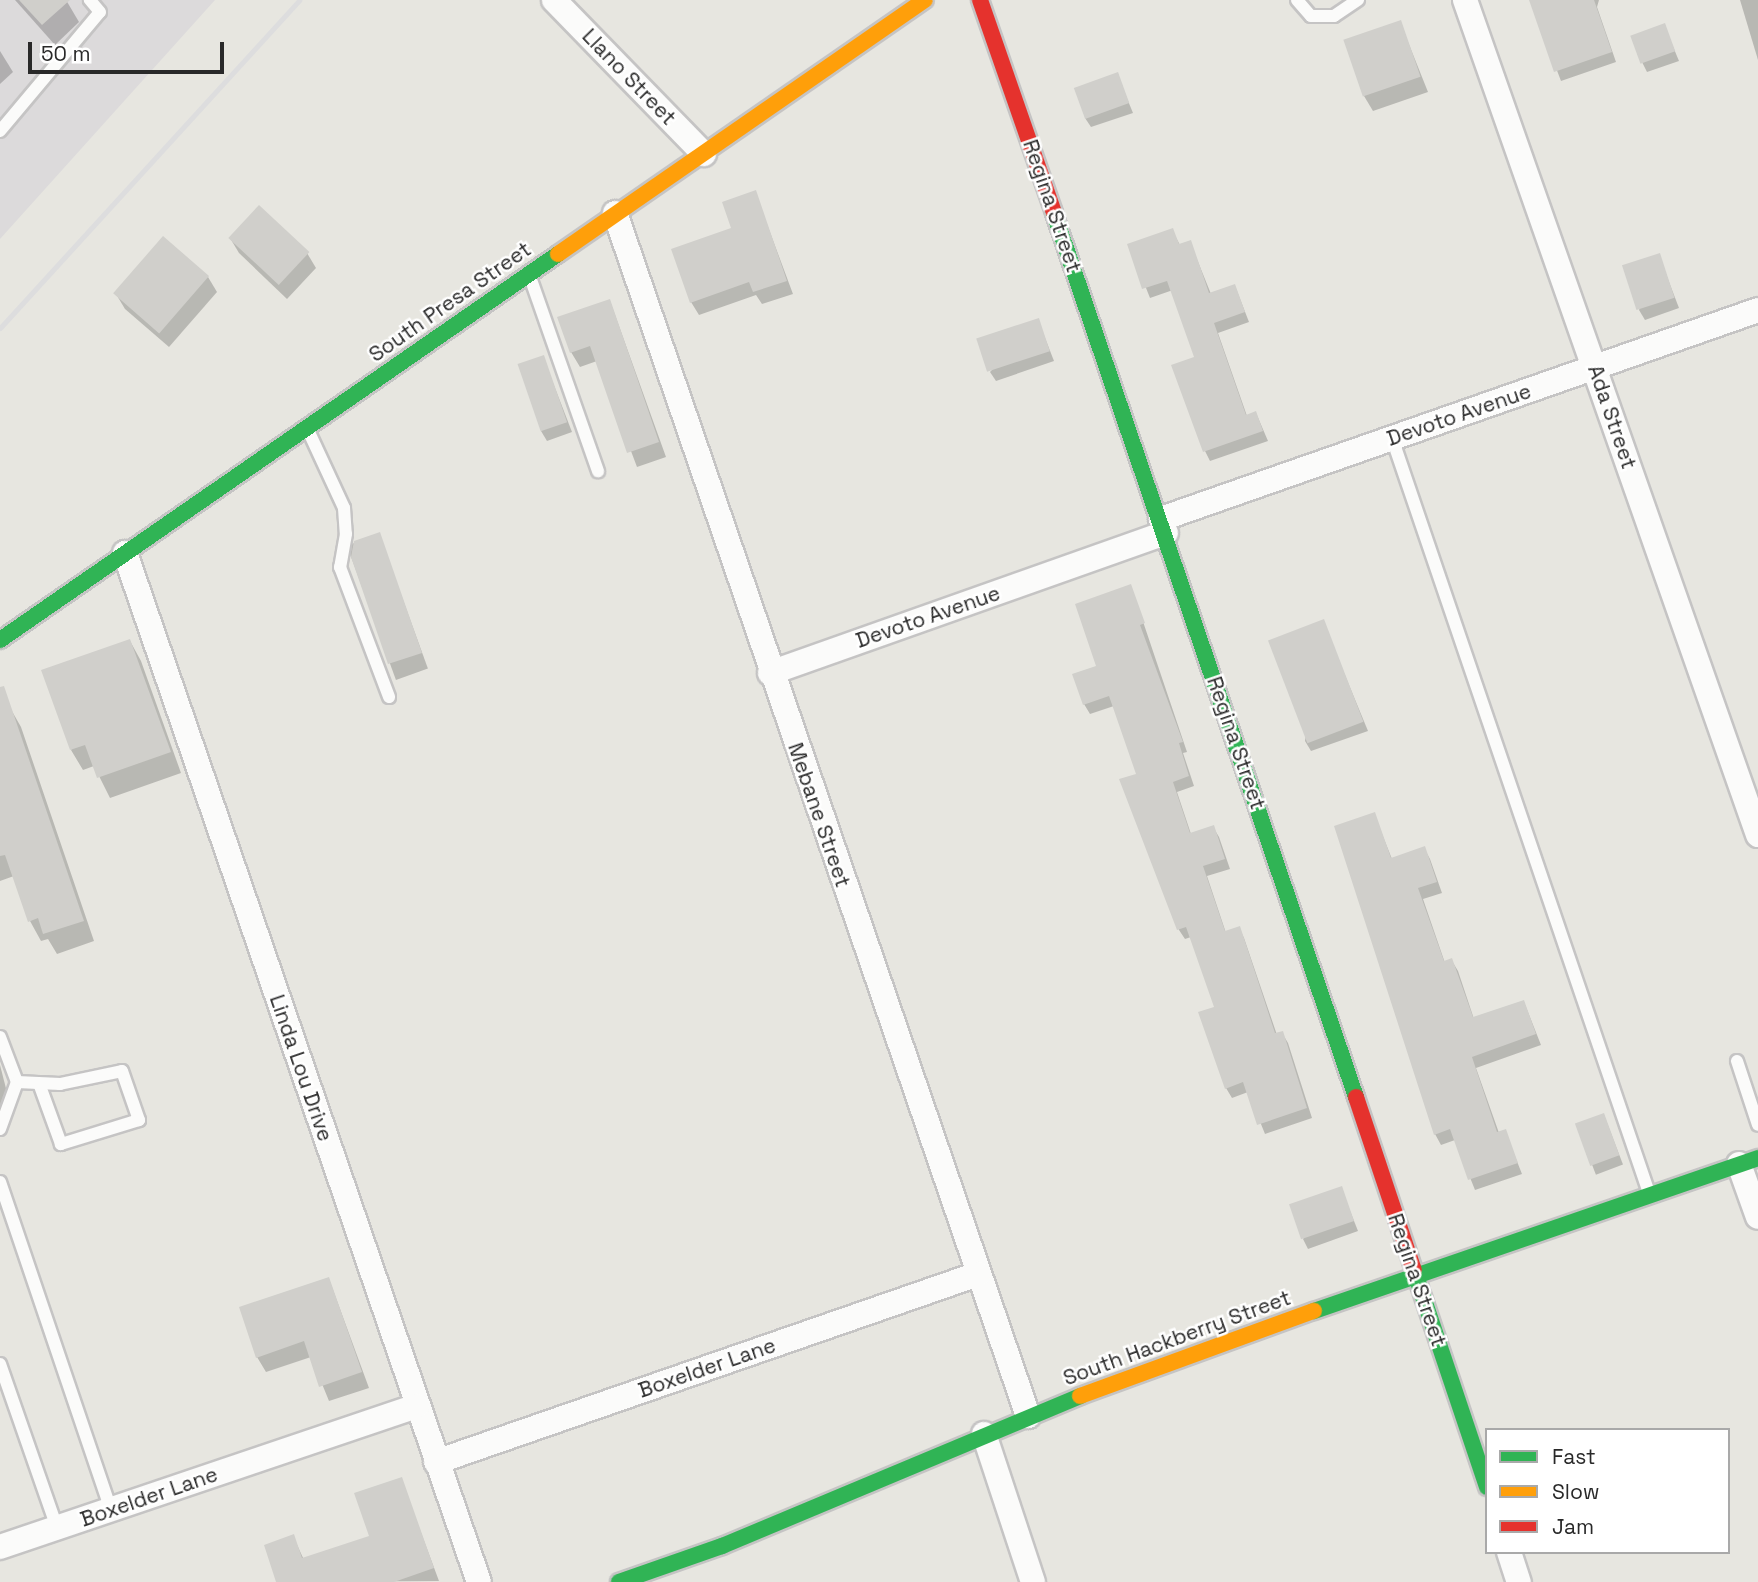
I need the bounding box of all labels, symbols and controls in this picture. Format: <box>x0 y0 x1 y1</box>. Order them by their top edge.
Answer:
street label: Llano Street <box>577 24 681 130</box>
scale bar <box>32 28 228 72</box>
text: 50 m <box>41 40 91 67</box>
street label: Regina Street <box>1017 136 1087 276</box>
street label: South Presa Street <box>364 237 536 367</box>
street label: Ada Street <box>1582 362 1642 472</box>
street label: Devoto Avenue <box>1383 378 1535 452</box>
street label: Devoto Avenue <box>852 580 1004 654</box>
street label: Regina Street <box>1201 673 1271 813</box>
street label: Mebane Street <box>782 739 856 891</box>
street label: Linda Lou Drive <box>264 991 338 1145</box>
street label: Regina Street <box>1382 1210 1452 1350</box>
street label: South Hackberry Street <box>1060 1285 1294 1391</box>
street label: Boxelder Lane <box>635 1333 779 1403</box>
legend <box>1485 1428 1730 1554</box>
text: Fast <box>1552 1443 1596 1470</box>
street label: Boxelder Lane <box>77 1462 221 1532</box>
text: Slow <box>1552 1478 1600 1505</box>
text: Jam <box>1552 1513 1594 1540</box>

